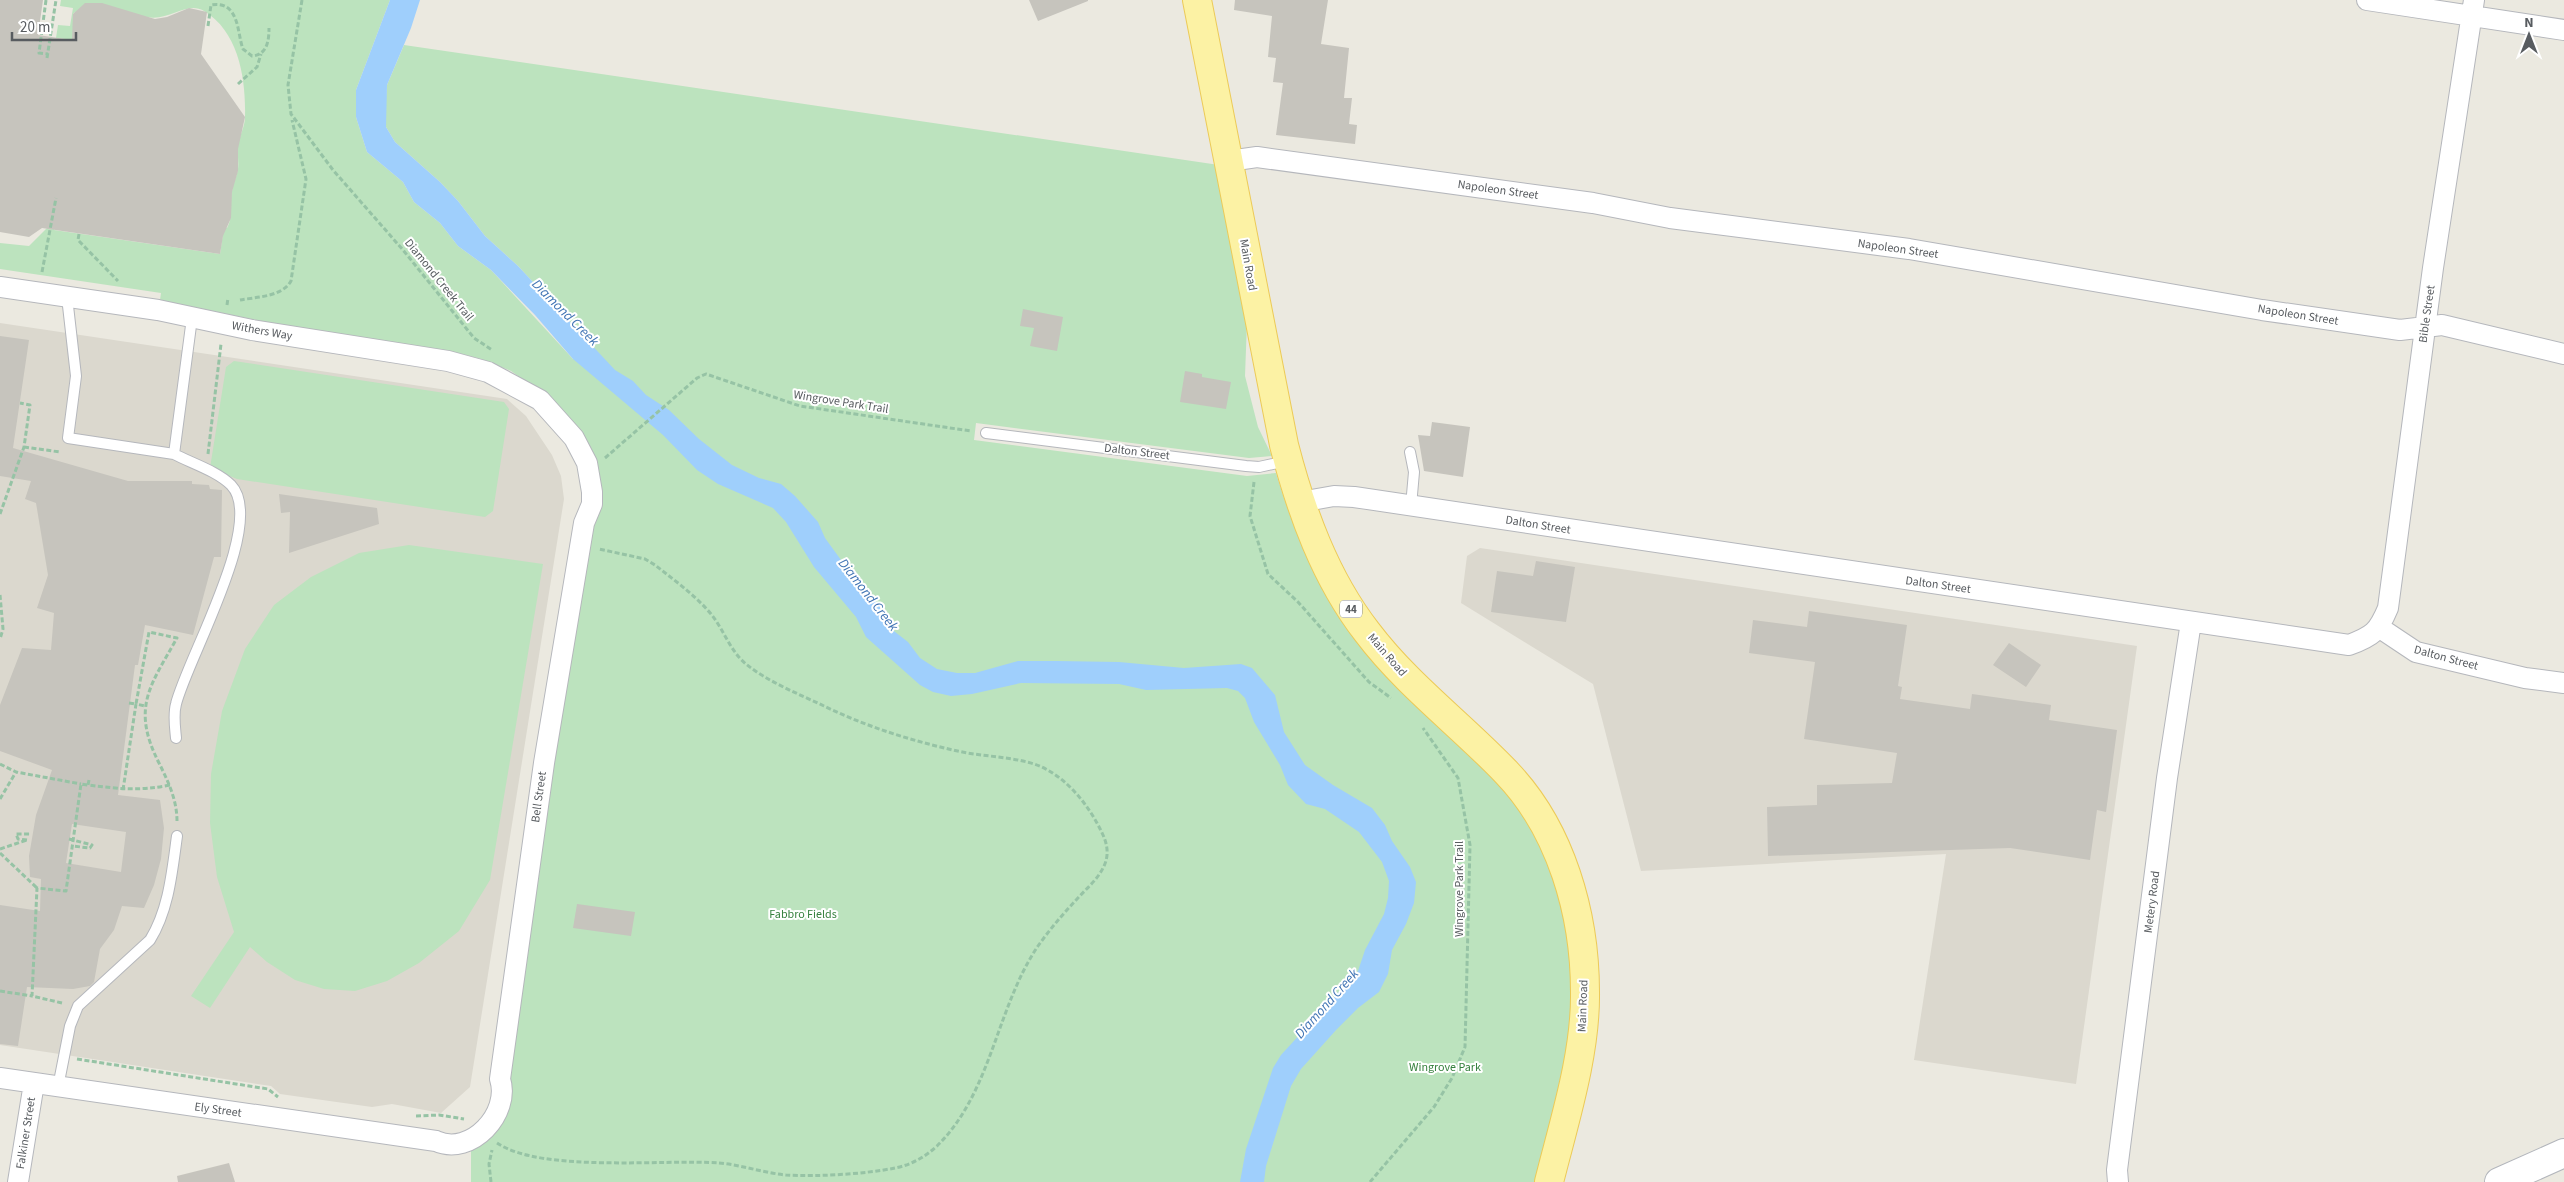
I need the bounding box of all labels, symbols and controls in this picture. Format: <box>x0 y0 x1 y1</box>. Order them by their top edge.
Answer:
scale bar <box>12 10 76 42</box>
north arrow <box>2504 10 2554 60</box>
text: N <box>2524 13 2534 33</box>
text: 20 m <box>20 17 50 38</box>
street label: Napoleon Street <box>1456 176 1540 204</box>
street label: Diamond Creek Trail <box>400 235 478 325</box>
street label: Napoleon Street <box>1856 235 1940 263</box>
street label: Main Road <box>1235 238 1261 292</box>
water label: Diamond Creek <box>527 275 603 351</box>
street label: Bible Street <box>2415 284 2439 344</box>
street label: Napoleon Street <box>2256 300 2340 330</box>
street label: Withers Way <box>230 317 294 345</box>
street label: Wingrove Park Trail <box>792 386 890 418</box>
street label: Dalton Street <box>1103 440 1171 464</box>
street label: Dalton Street <box>1504 511 1572 539</box>
water label: Diamond Creek <box>833 554 903 636</box>
street label: Dalton Street <box>1904 572 1972 598</box>
road number: 44 <box>1340 600 1362 618</box>
street label: Main Road <box>1363 630 1411 680</box>
street label: Dalton Street <box>2412 641 2480 675</box>
street label: Bell Street <box>527 770 551 824</box>
street label: Wingrove Park Trail <box>1451 841 1468 937</box>
street label: Metery Road <box>2140 870 2164 934</box>
park label: Fabbro Fields <box>769 906 837 923</box>
water label: Diamond Creek <box>1290 965 1364 1043</box>
street label: Main Road <box>1574 979 1592 1033</box>
park label: Wingrove Park <box>1409 1059 1481 1076</box>
street label: Falkiner Street <box>12 1096 40 1170</box>
street label: Ely Street <box>193 1098 243 1122</box>

